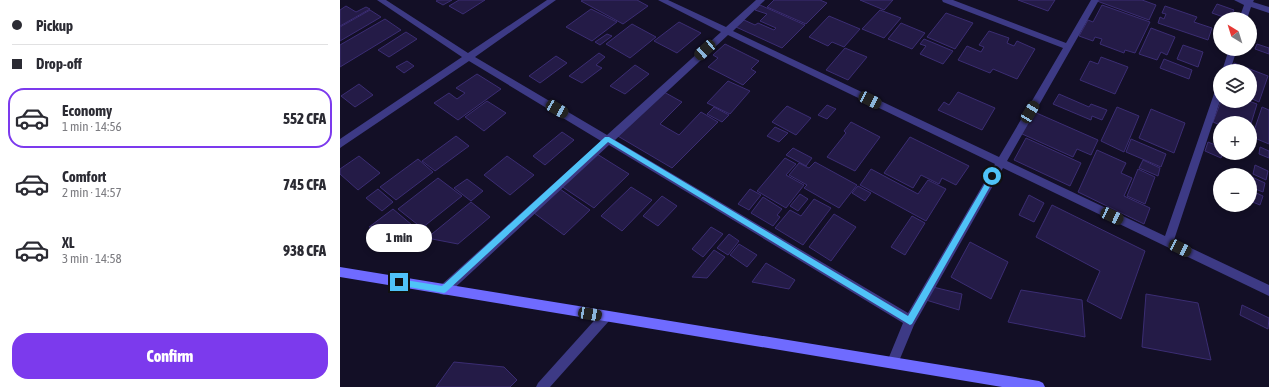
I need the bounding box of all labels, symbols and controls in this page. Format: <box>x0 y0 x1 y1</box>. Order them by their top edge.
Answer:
north arrow <box>1213 12 1257 56</box>
map controls <box>1213 12 1257 212</box>
text: Pickup <box>36 17 73 34</box>
car <box>692 38 718 62</box>
text: Drop-off <box>36 55 82 72</box>
button: layers <box>1213 64 1257 108</box>
car <box>857 89 883 111</box>
car <box>544 98 570 120</box>
car <box>1019 99 1041 125</box>
icon: car <box>14 100 50 136</box>
text: Economy <box>62 102 112 119</box>
text: 552 CFA <box>283 110 326 127</box>
button: + <box>1213 116 1257 160</box>
text: 1 min · 14:56 <box>62 119 122 134</box>
icon: car <box>14 166 50 202</box>
route start <box>983 167 1001 185</box>
text: Comfort <box>62 168 106 185</box>
button: − <box>1213 168 1257 212</box>
text: 745 CFA <box>283 176 326 193</box>
text: 2 min · 14:57 <box>62 185 122 200</box>
car <box>1099 205 1125 227</box>
callout: 1 min <box>366 224 432 252</box>
text: 1 min <box>386 230 412 245</box>
icon: car <box>14 232 50 268</box>
text: XL <box>62 234 75 251</box>
car <box>1167 237 1193 259</box>
text: 938 CFA <box>283 242 326 259</box>
text: 3 min · 14:58 <box>62 251 122 266</box>
route end <box>390 273 408 291</box>
car <box>577 306 603 322</box>
button: Confirm <box>12 333 328 379</box>

